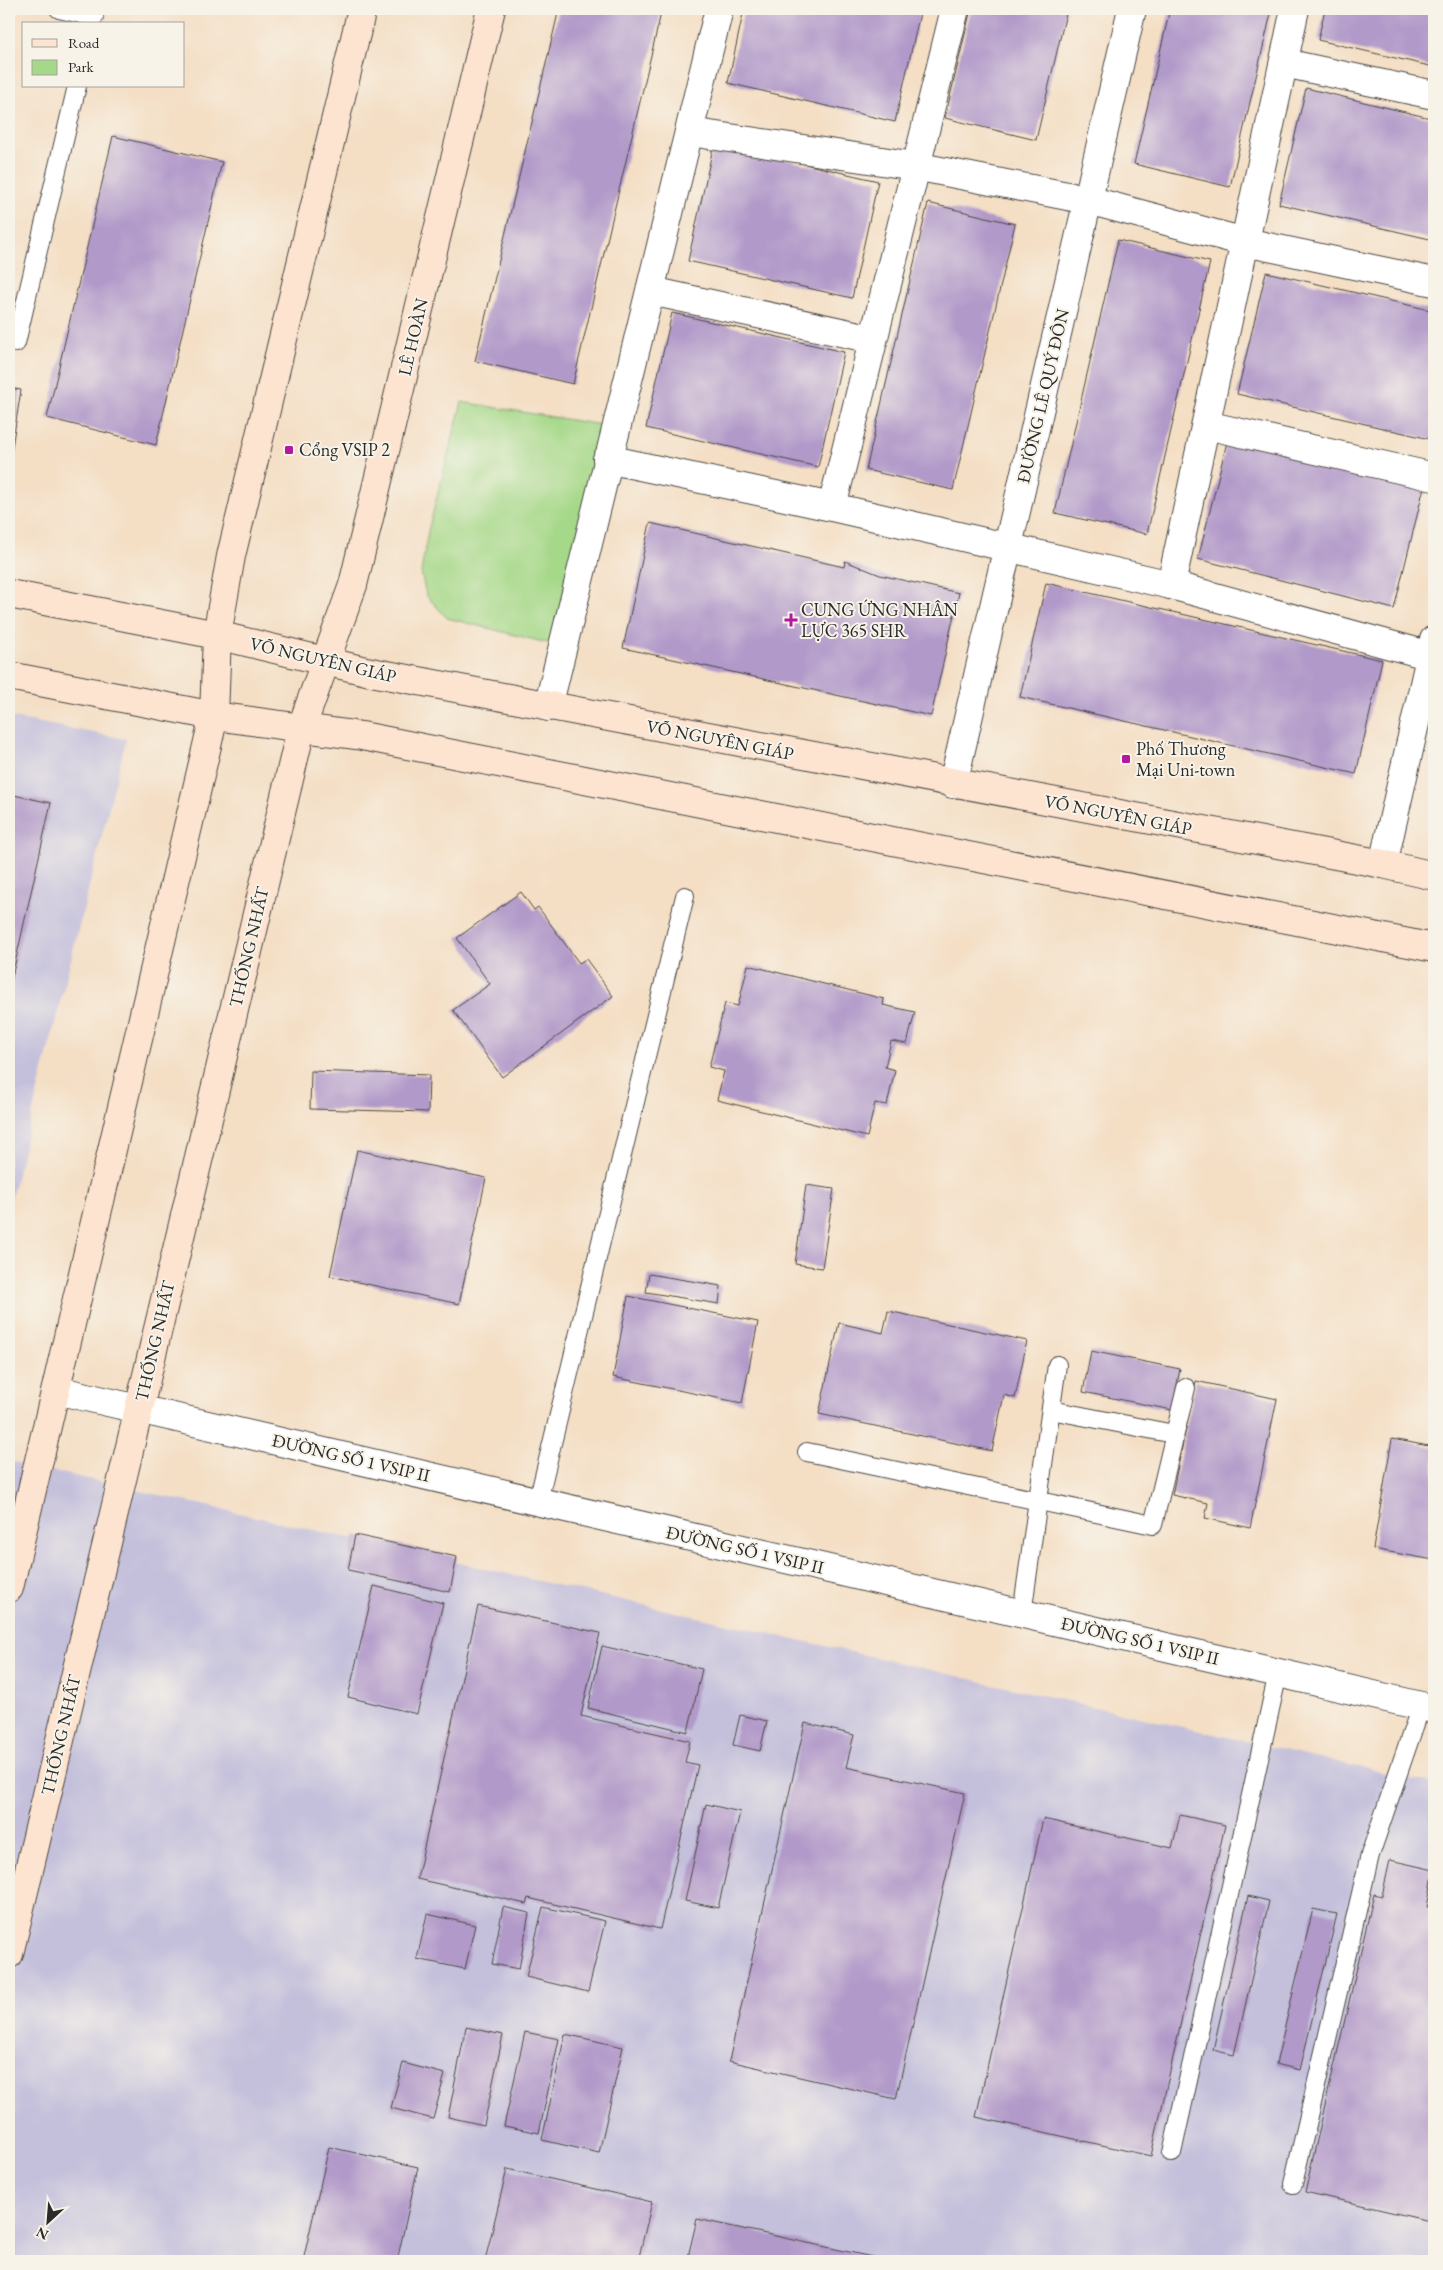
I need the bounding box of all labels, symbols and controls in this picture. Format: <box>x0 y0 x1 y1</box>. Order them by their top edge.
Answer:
legend <box>22 22 185 88</box>
text: Road <box>68 33 100 52</box>
text: Park <box>68 57 95 76</box>
street label: LÊ HOÀN <box>392 295 433 378</box>
street label: ĐƯỜNG LÊ QUÝ ĐÔN <box>1011 306 1074 485</box>
place label: Cổng VSIP 2 <box>299 438 390 461</box>
marker: Cổng VSIP 2 <box>283 444 295 456</box>
place label: CUNG ỨNG NHÂN LỰC 365 SHR <box>801 598 959 642</box>
marker: CUNG ỨNG NHÂN LỰC 365 SHR <box>785 614 797 626</box>
street label: VÕ NGUYÊN GIÁP <box>248 631 399 688</box>
street label: VÕ NGUYÊN GIÁP <box>645 714 796 765</box>
place label: Phố Thương Mại Uni-town <box>1136 737 1236 781</box>
marker: Phố Thương Mại Uni-town <box>1120 753 1132 765</box>
street label: VÕ NGUYÊN GIÁP <box>1043 789 1194 840</box>
street label: THỐNG NHẤT <box>223 883 274 1009</box>
street label: THỐNG NHẤT <box>129 1277 180 1403</box>
street label: ĐƯỜNG SỐ 1 VSIP II <box>270 1428 432 1487</box>
street label: ĐƯỜNG SỐ 1 VSIP II <box>664 1520 826 1579</box>
street label: ĐƯỜNG SỐ 1 VSIP II <box>1059 1611 1221 1670</box>
street label: THỐNG NHẤT <box>35 1671 86 1797</box>
north arrow <box>22 2198 72 2248</box>
text: N <box>33 2223 51 2244</box>

